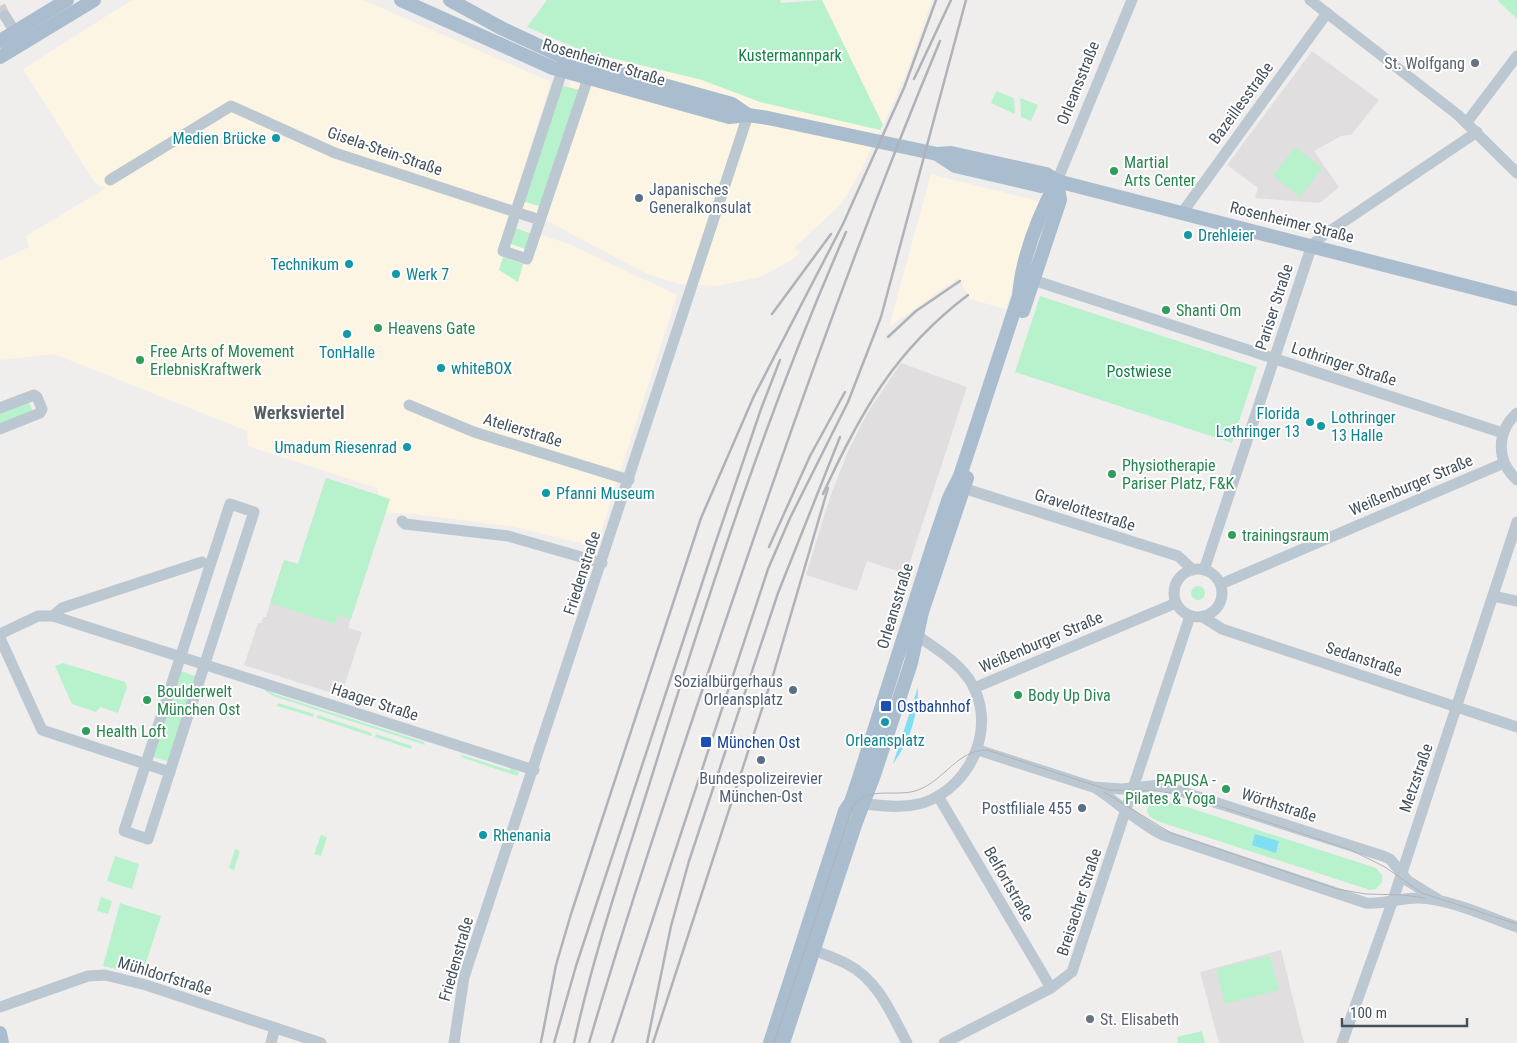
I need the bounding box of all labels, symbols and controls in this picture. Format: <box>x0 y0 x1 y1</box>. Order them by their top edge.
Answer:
street label: Rosenheimer Straße <box>540 34 668 90</box>
street label: Orleansstraße <box>1053 38 1103 128</box>
park label: Kustermannpark <box>738 46 843 65</box>
place label: St. Wolfgang <box>1384 54 1465 73</box>
marker: St. Wolfgang <box>1469 57 1481 69</box>
street label: Bazeillesstraße <box>1205 58 1277 148</box>
street label: Gisela-Stein-Straße <box>325 122 445 180</box>
place label: Medien Brücke <box>173 129 266 148</box>
marker: Medien Brücke <box>270 132 282 144</box>
place label: Martial Arts Center <box>1124 153 1196 190</box>
marker: Martial Arts Center <box>1108 165 1120 177</box>
place label: Japanisches Generalkonsulat <box>649 180 751 217</box>
marker: Japanisches Generalkonsulat <box>633 192 645 204</box>
street label: Rosenheimer Straße <box>1228 197 1356 247</box>
place label: Drehleier <box>1198 226 1254 245</box>
marker: Drehleier <box>1182 229 1194 241</box>
place label: Technikum <box>270 255 339 274</box>
marker: Technikum <box>343 258 355 270</box>
street label: Pariser Straße <box>1251 262 1297 352</box>
place label: Werk 7 <box>406 265 449 284</box>
marker: Werk 7 <box>390 268 402 280</box>
place label: Shanti Om <box>1176 301 1241 320</box>
marker: Shanti Om <box>1160 304 1172 316</box>
place label: Heavens Gate <box>388 319 475 338</box>
marker: Heavens Gate <box>372 322 384 334</box>
marker: TonHalle <box>341 328 353 340</box>
street label: Lothringer Straße <box>1289 338 1399 390</box>
place label: Free Arts of Movement ErlebnisKraftwerk <box>150 342 294 379</box>
place label: TonHalle <box>319 343 375 362</box>
marker: Free Arts of Movement ErlebnisKraftwerk <box>134 354 146 366</box>
place label: whiteBOX <box>451 359 512 378</box>
marker: whiteBOX <box>435 362 447 374</box>
park label: Postwiese <box>1106 362 1172 381</box>
district label: Werksviertel <box>254 402 344 423</box>
place label: Florida Lothringer 13 <box>1216 404 1300 441</box>
place label: Lothringer 13 Halle <box>1331 408 1396 445</box>
street label: Atelierstraße <box>481 409 565 451</box>
marker: Florida Lothringer 13 <box>1304 416 1316 428</box>
marker: Lothringer 13 Halle <box>1315 420 1327 432</box>
place label: Umadum Riesenrad <box>275 438 397 457</box>
marker: Umadum Riesenrad <box>401 441 413 453</box>
street label: Weißenburger Straße <box>1346 450 1476 520</box>
place label: Physiotherapie Pariser Platz, F&K <box>1122 456 1235 493</box>
marker: Physiotherapie Pariser Platz, F&K <box>1106 468 1118 480</box>
place label: Pfanni Museum <box>556 484 655 503</box>
street label: Gravelottestraße <box>1032 485 1138 535</box>
marker: Pfanni Museum <box>540 487 552 499</box>
place label: trainingsraum <box>1242 526 1329 545</box>
street label: Friedenstraße <box>560 529 604 617</box>
marker: trainingsraum <box>1226 529 1238 541</box>
street label: Orleansstraße <box>873 561 917 651</box>
street label: Weißenburger Straße <box>976 607 1106 677</box>
street label: Sedanstraße <box>1323 638 1405 680</box>
place label: Sozialbürgerhaus Orleansplatz <box>674 672 783 709</box>
street label: Haager Straße <box>329 679 421 725</box>
place label: Boulderwelt München Ost <box>157 682 241 719</box>
marker: Sozialbürgerhaus Orleansplatz <box>787 684 799 696</box>
place label: Body Up Diva <box>1028 686 1111 705</box>
marker: Body Up Diva <box>1012 689 1024 701</box>
marker: Boulderwelt München Ost <box>141 694 153 706</box>
place label: Ostbahnhof <box>897 697 971 716</box>
marker: Ostbahnhof <box>879 699 893 713</box>
marker: Orleansplatz <box>879 716 891 728</box>
place label: Health Loft <box>96 722 167 741</box>
marker: Health Loft <box>80 725 92 737</box>
place label: Orleansplatz <box>845 731 925 750</box>
place label: München Ost <box>717 733 801 752</box>
marker: München Ost <box>699 735 713 749</box>
street label: Metzstraße <box>1395 741 1437 815</box>
marker: Bundespolizeirevier München-Ost <box>755 754 767 766</box>
place label: Bundespolizeirevier München-Ost <box>699 769 823 806</box>
place label: PAPUSA - Pilates & Yoga <box>1125 771 1216 808</box>
marker: PAPUSA - Pilates & Yoga <box>1220 783 1232 795</box>
street label: Wörthstraße <box>1239 784 1319 826</box>
place label: Postfiliale 455 <box>982 799 1072 818</box>
marker: Postfiliale 455 <box>1076 802 1088 814</box>
place label: Rhenania <box>493 826 551 845</box>
marker: Rhenania <box>477 829 489 841</box>
street label: Belfortstraße <box>980 843 1038 925</box>
street label: Breisacher Straße <box>1053 846 1105 958</box>
street label: Friedenstraße <box>435 915 477 1003</box>
street label: Mühldorfstraße <box>116 953 214 999</box>
scale bar <box>1342 996 1467 1028</box>
text: 100 m <box>1350 1004 1387 1022</box>
place label: St. Elisabeth <box>1100 1010 1179 1029</box>
marker: St. Elisabeth <box>1084 1013 1096 1025</box>

